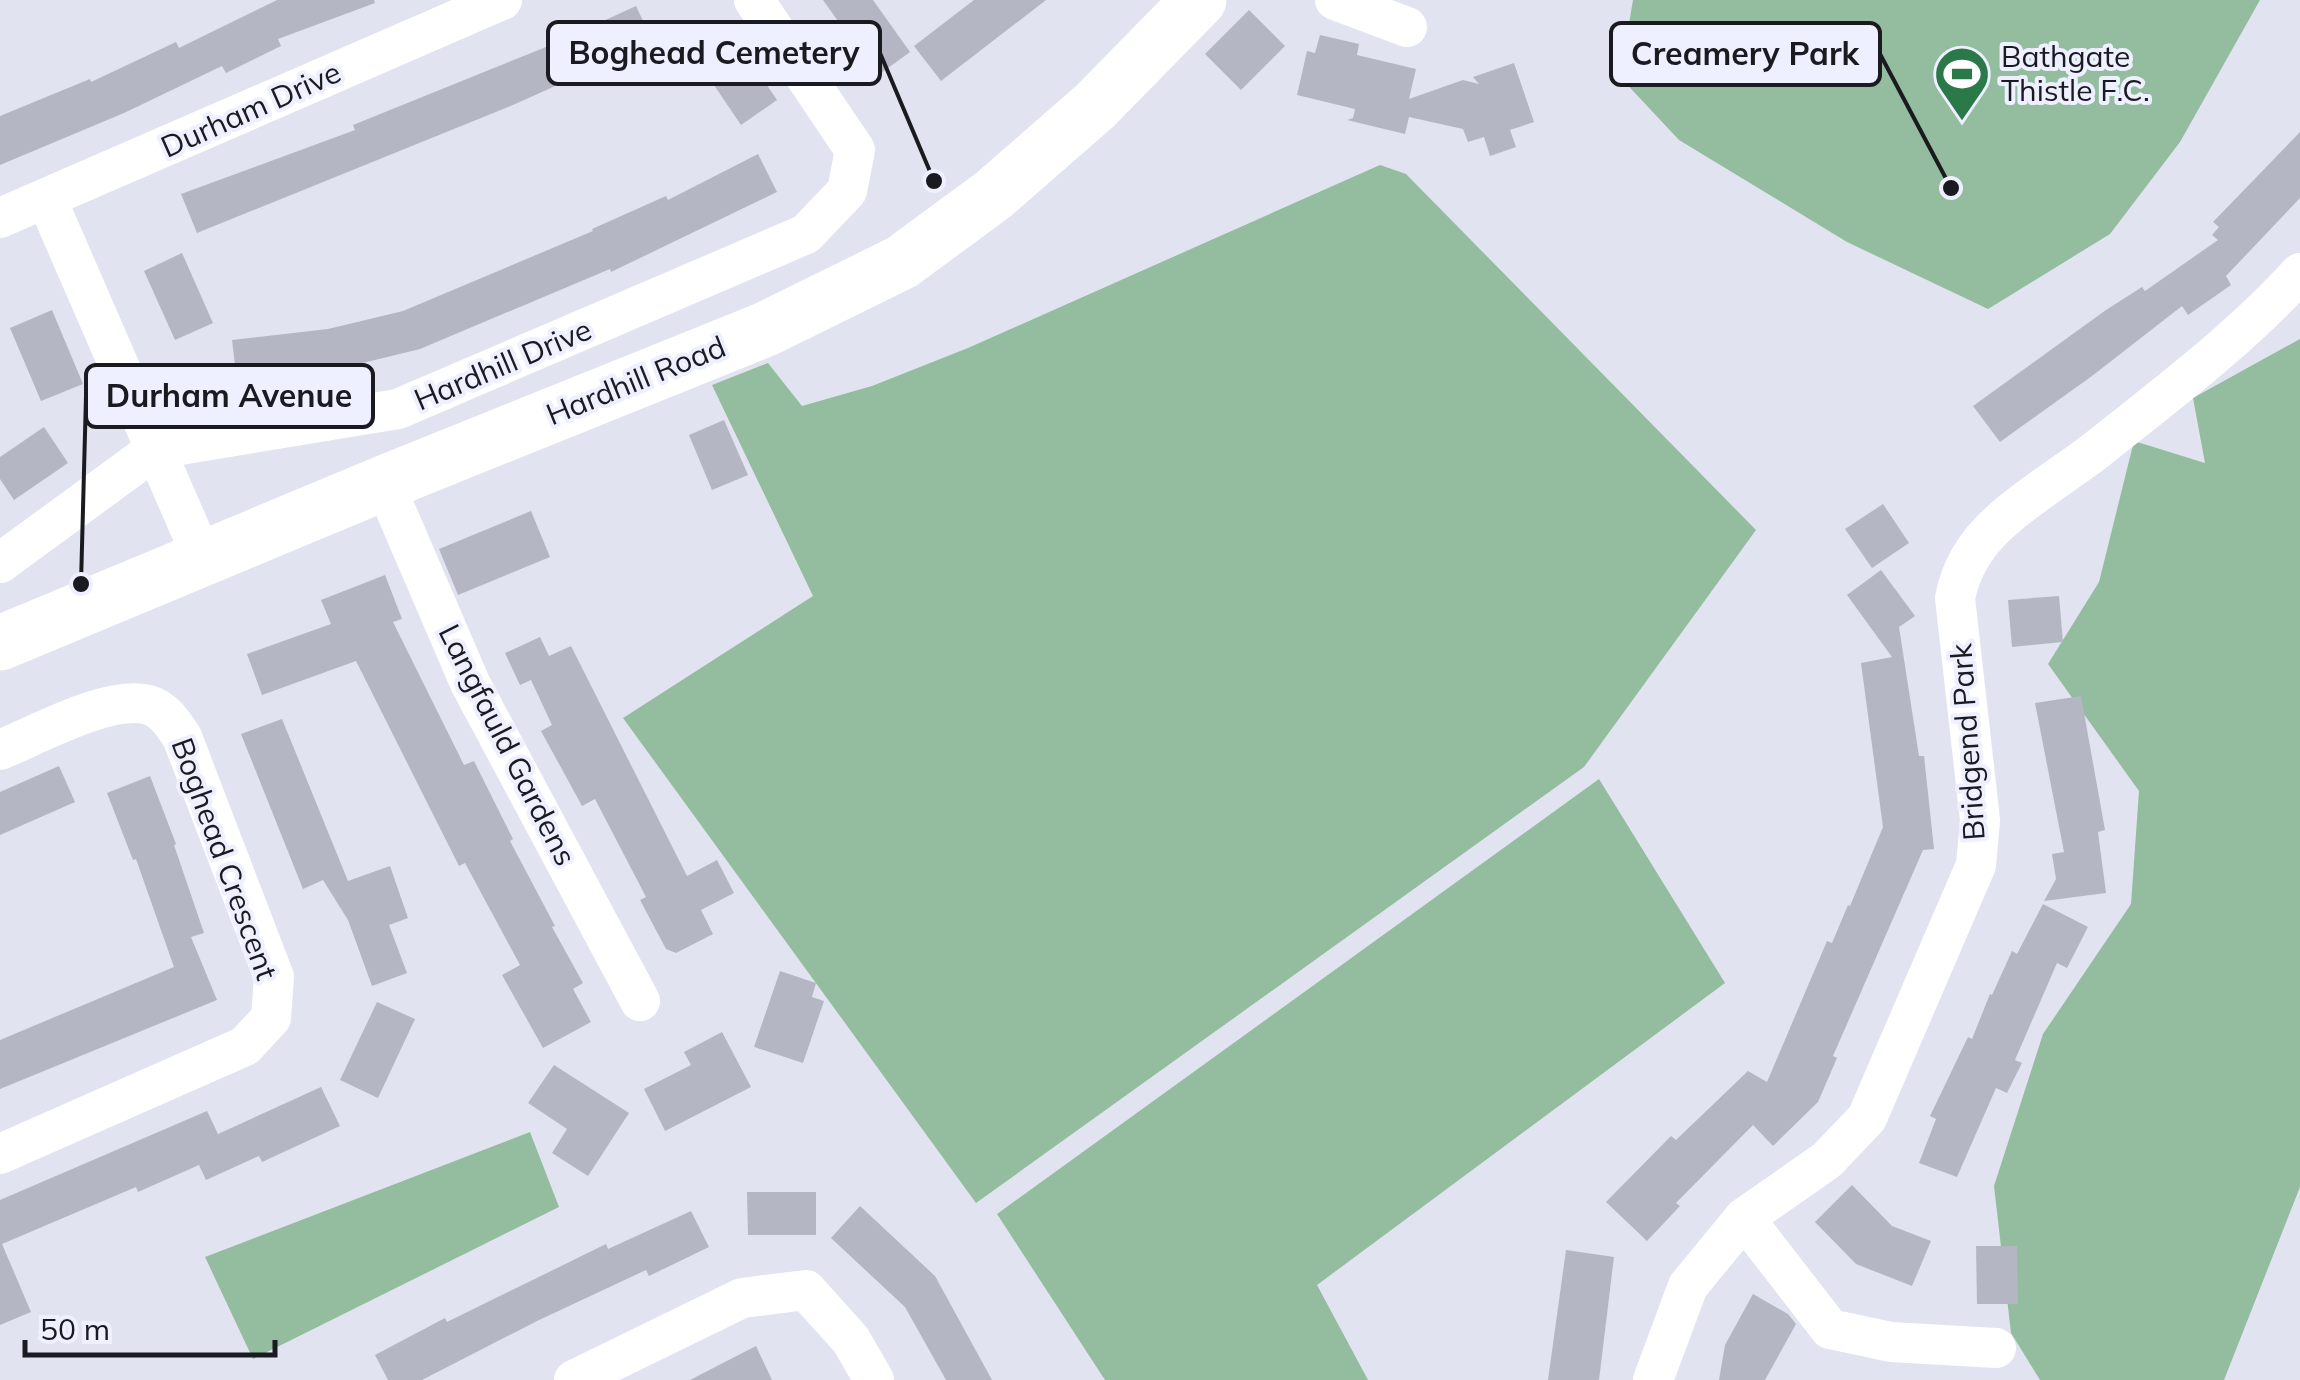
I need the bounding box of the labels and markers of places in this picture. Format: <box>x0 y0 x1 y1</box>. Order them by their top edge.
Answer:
callout: Boghead Cemetery <box>548 22 880 84</box>
callout: Creamery Park <box>1611 23 1880 85</box>
place label: Bathgate Thistle F.C. <box>2001 37 2150 109</box>
sports icon: Bathgate Thistle F.C. <box>1932 44 1992 123</box>
callout: Durham Avenue <box>86 365 373 427</box>

